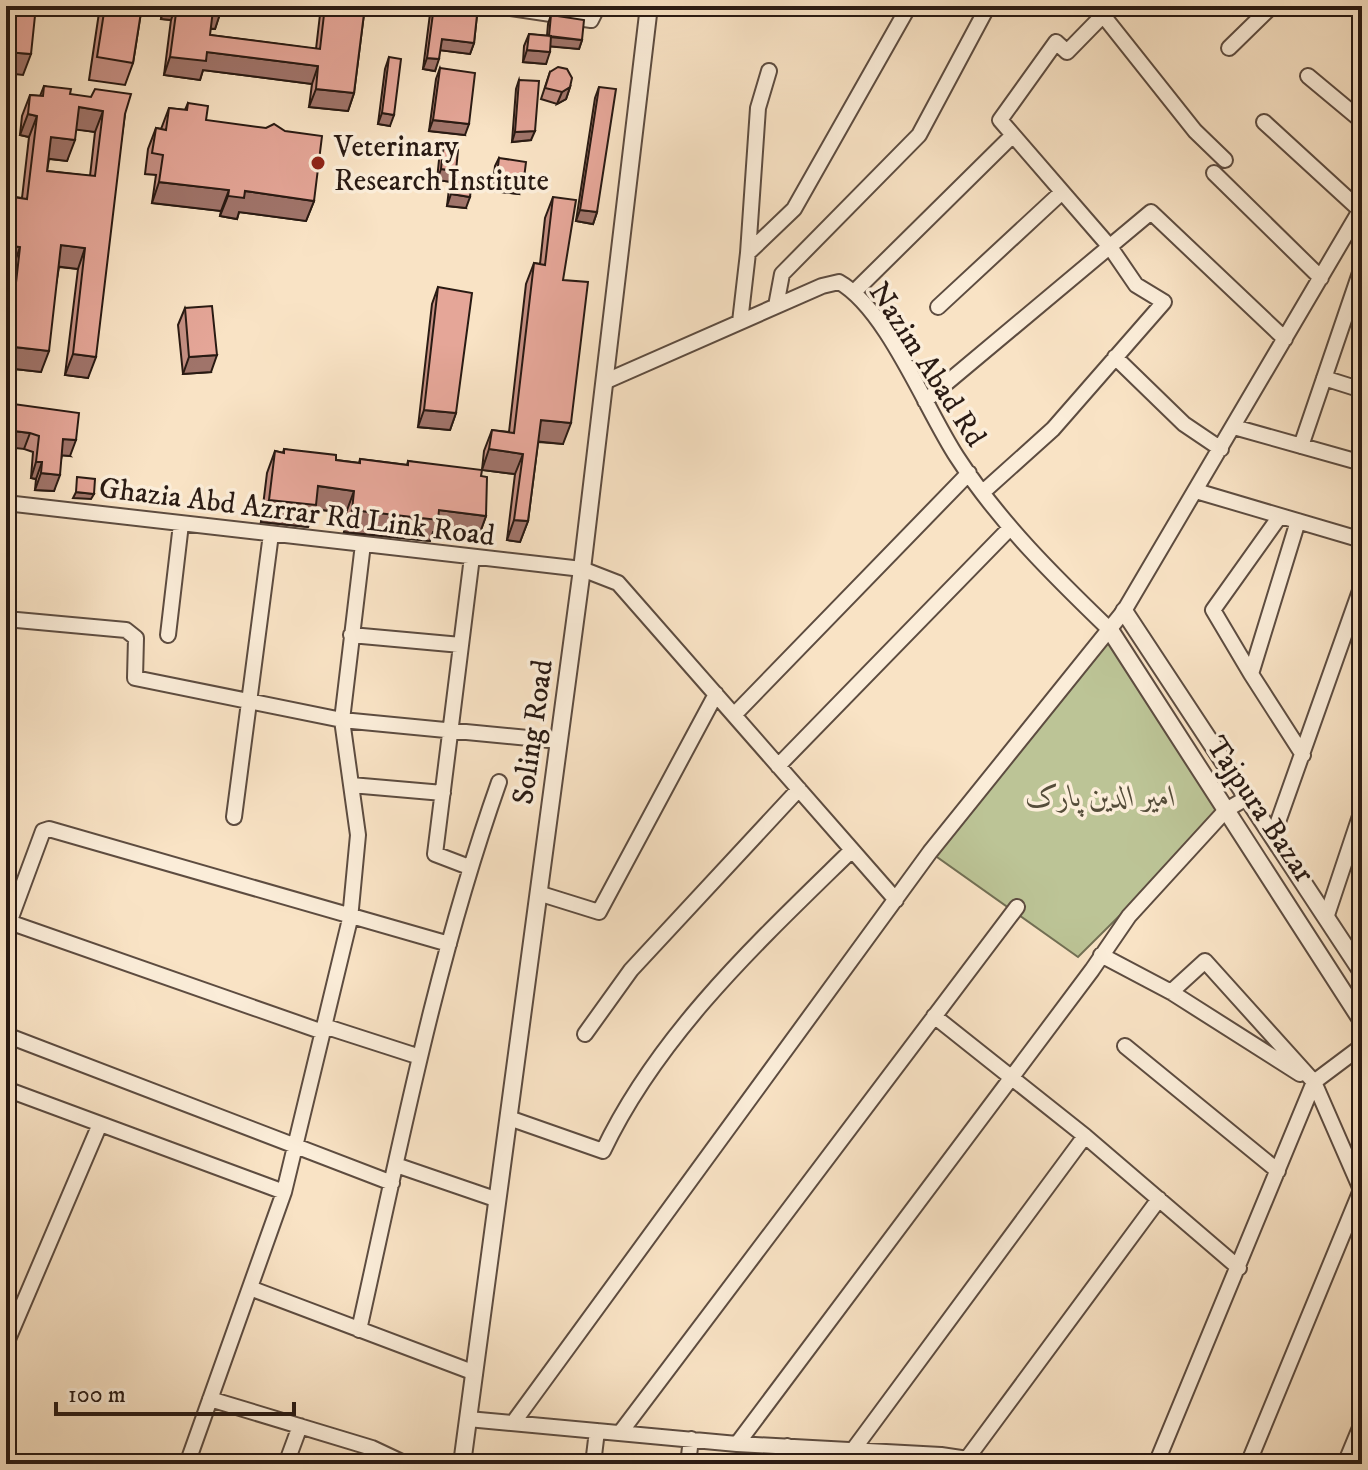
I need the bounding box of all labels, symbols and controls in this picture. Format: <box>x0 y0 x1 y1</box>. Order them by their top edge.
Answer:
place label: Veterinary Research Institute <box>333 129 549 200</box>
marker: Veterinary Research Institute <box>309 154 327 172</box>
street label: Nazim Abad Rd <box>860 276 994 454</box>
street label: Ghazia Abd Azrrar Rd Link Road <box>97 470 497 555</box>
street label: Soling Road <box>505 657 562 807</box>
street label: Tajpura Bazar <box>1197 730 1322 890</box>
park label: امیر الدین پارک <box>1026 779 1176 817</box>
scale bar <box>56 1366 294 1416</box>
text: 100 m <box>68 1380 126 1410</box>

